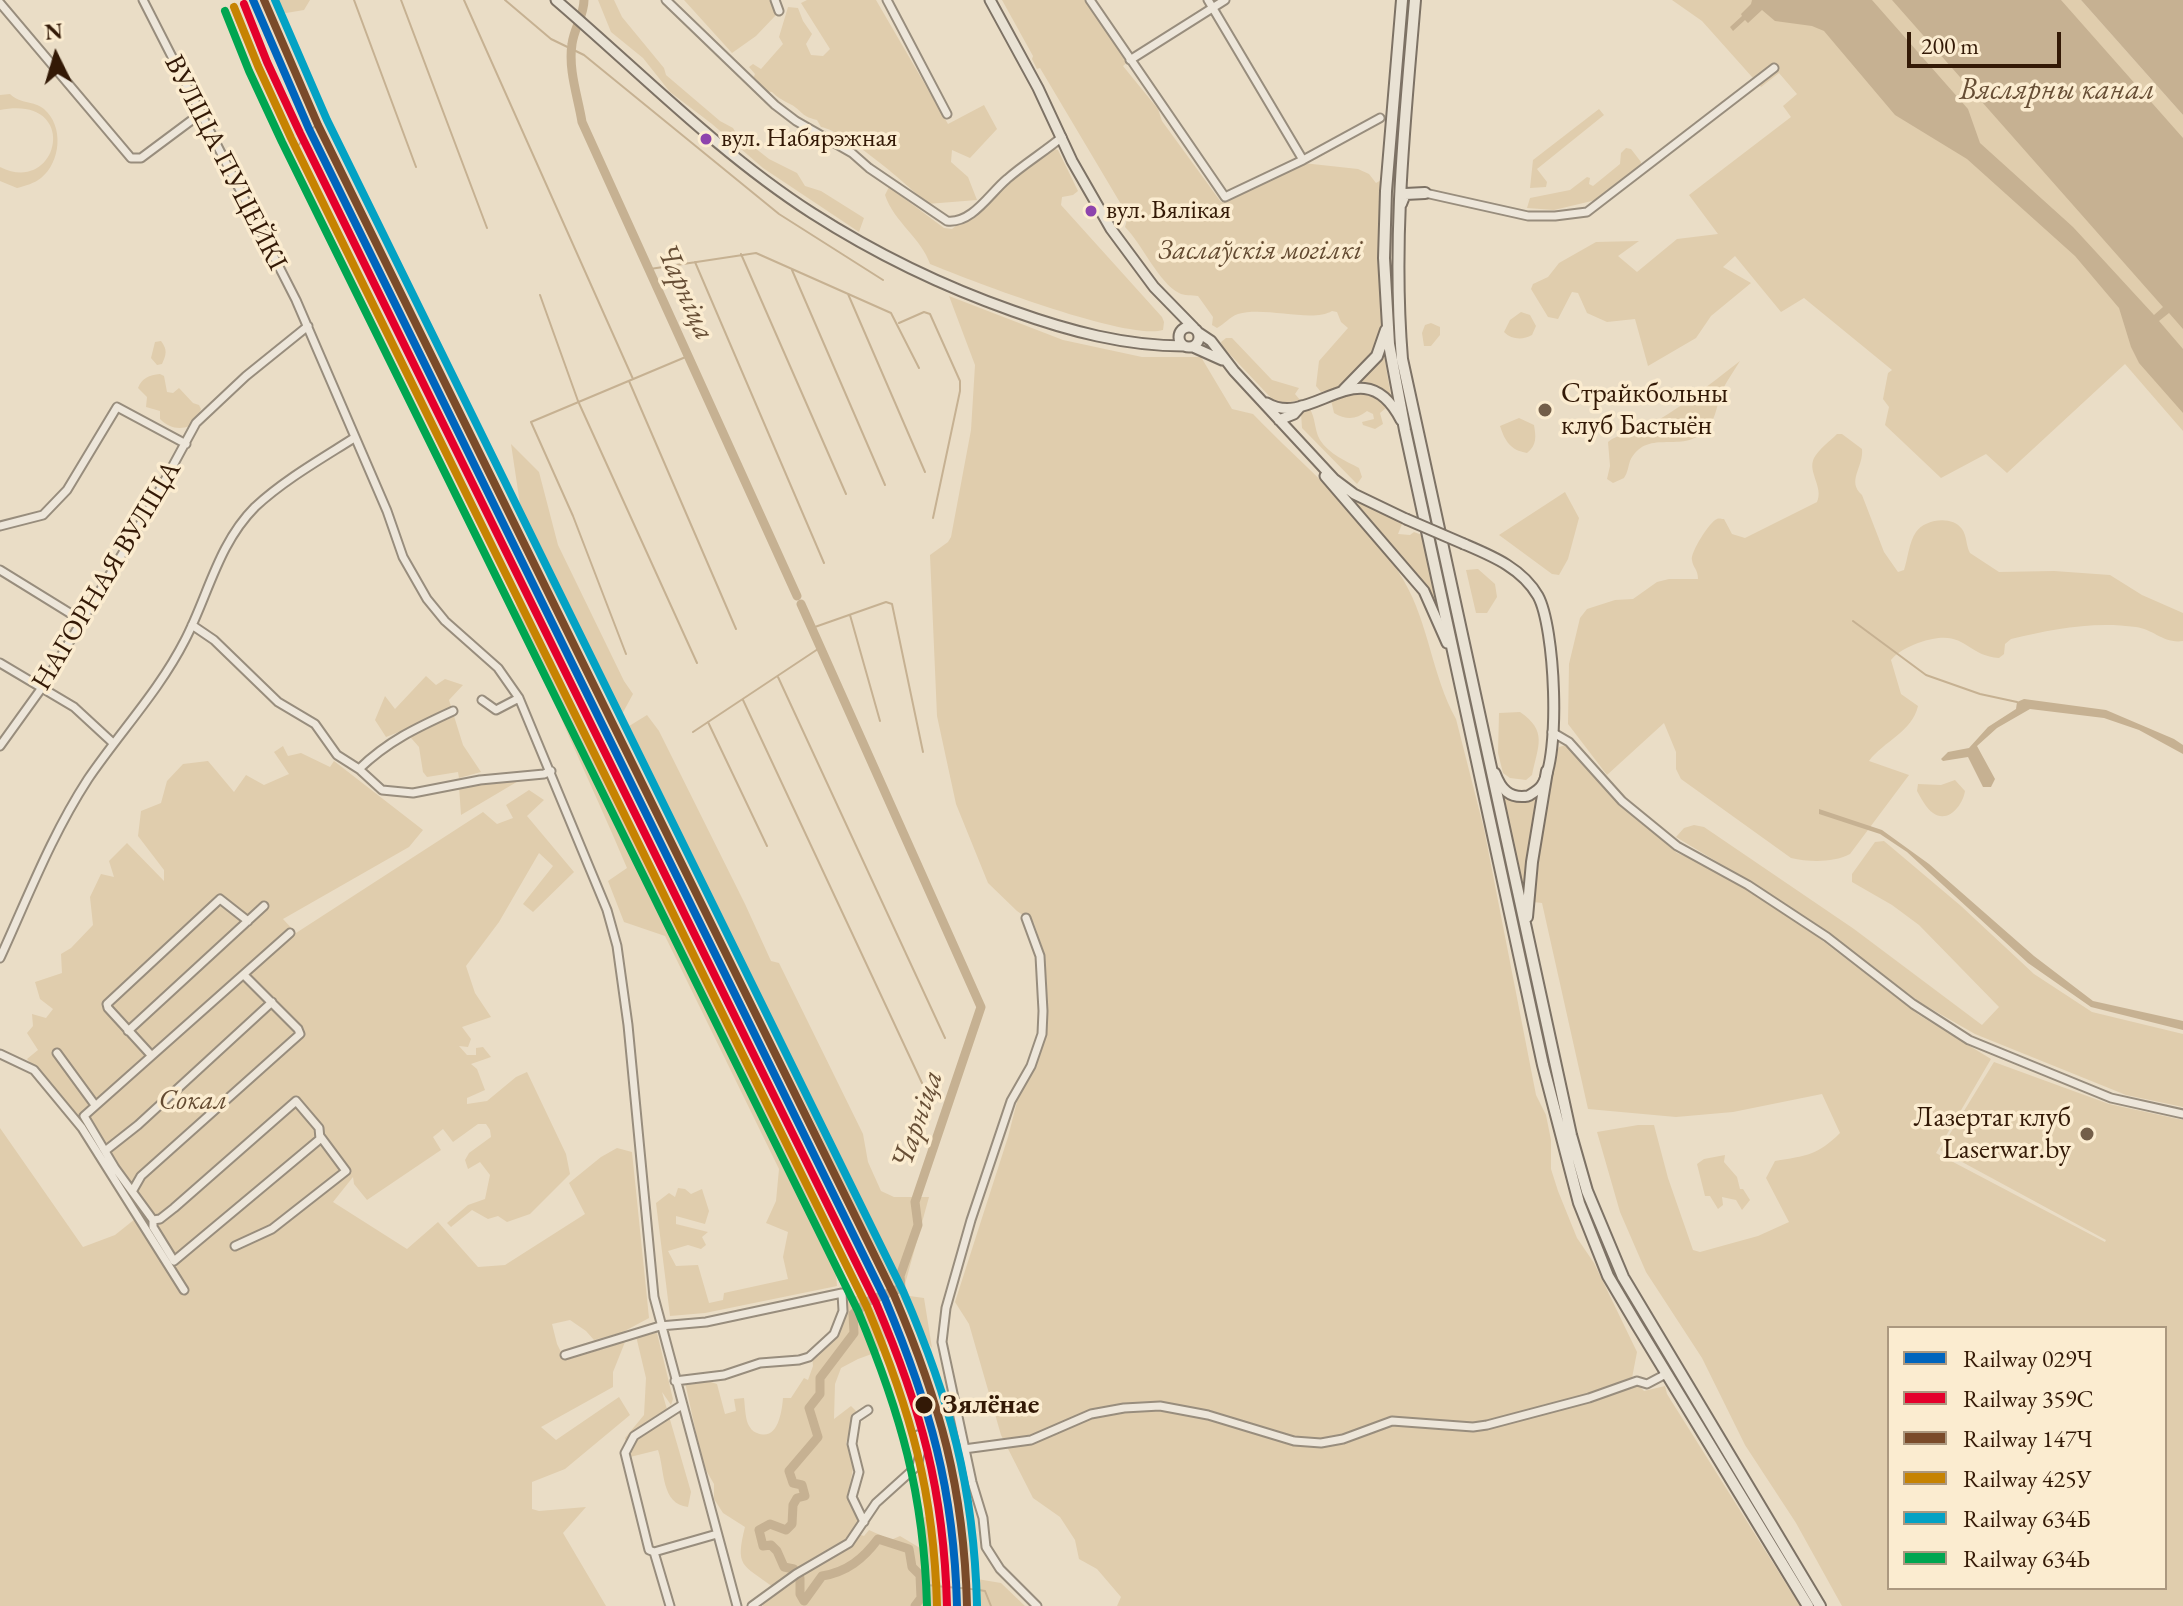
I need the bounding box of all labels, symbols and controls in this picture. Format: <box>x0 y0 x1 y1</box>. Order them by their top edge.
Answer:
north arrow <box>16 16 96 96</box>
text: N <box>44 16 64 47</box>
scale bar <box>1911 16 2065 66</box>
text: 200 m <box>1921 30 1979 61</box>
street label: ВУЛІЦА ПУЦЕЙКІ <box>156 50 294 276</box>
water label: Вяслярны канал <box>1959 73 2155 109</box>
place label: вул. Набярэжная <box>721 123 897 155</box>
marker: вул. Набярэжная <box>698 131 714 147</box>
place label: вул. Вялікая <box>1106 195 1231 227</box>
marker: вул. Вялікая <box>1083 203 1099 219</box>
park label: Заслаўскія могілкі <box>1158 234 1362 268</box>
water label: Чарніца <box>648 238 722 346</box>
place label: Страйкбольны клуб Бастыён <box>1561 377 1728 443</box>
marker: Страйкбольны клуб Бастыён <box>1536 401 1554 419</box>
street label: НАГОРНАЯ ВУЛІЦА <box>25 455 189 697</box>
water label: Чарніца <box>884 1066 952 1174</box>
park label: Сокал <box>158 1084 228 1118</box>
place label: Лазертаг клуб Laserwar.by <box>1914 1101 2071 1167</box>
marker: Лазертаг клуб Laserwar.by <box>2078 1125 2096 1143</box>
legend <box>1887 1326 2167 1590</box>
text: Railway 029Ч <box>1963 1343 2093 1374</box>
text: Railway 359С <box>1963 1383 2094 1414</box>
place label: Зялёнае <box>942 1388 1039 1422</box>
marker: Зялёнае <box>913 1394 935 1416</box>
text: Railway 147Ч <box>1963 1423 2093 1454</box>
text: Railway 425У <box>1963 1463 2092 1494</box>
text: Railway 634Б <box>1963 1503 2091 1534</box>
text: Railway 634Ь <box>1963 1543 2090 1574</box>

